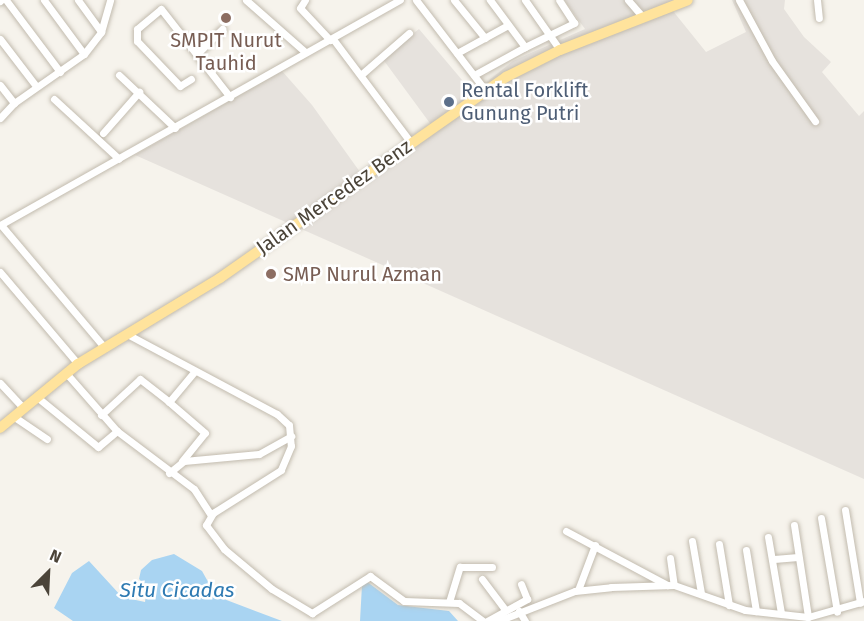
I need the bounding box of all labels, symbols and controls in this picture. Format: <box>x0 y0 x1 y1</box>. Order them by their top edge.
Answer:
marker: SMPIT Nurut Tauhid <box>219 11 233 25</box>
place label: SMPIT Nurut Tauhid <box>170 28 282 75</box>
place label: Rental Forklift Gunung Putri <box>461 78 589 125</box>
marker: Rental Forklift Gunung Putri <box>442 95 456 109</box>
street label: Jalan Mercedez Benz <box>252 134 416 260</box>
place label: SMP Nurul Azman <box>283 262 442 286</box>
marker: SMP Nurul Azman <box>264 267 278 281</box>
north arrow <box>18 543 78 603</box>
text: N <box>47 545 64 567</box>
water label: Situ Cicadas <box>119 577 235 603</box>

